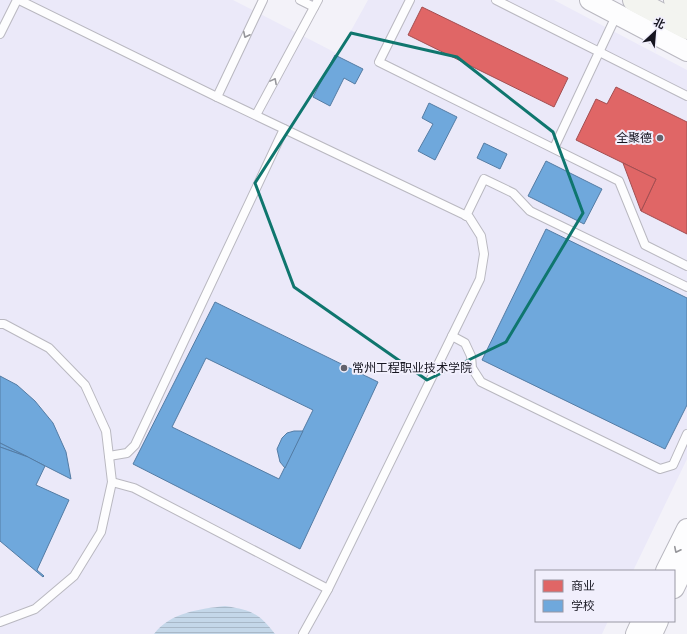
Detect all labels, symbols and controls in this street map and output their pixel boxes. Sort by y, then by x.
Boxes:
north arrow [635,12,675,52]
text: 北 [651,15,667,32]
one-way arrow [243,31,251,38]
one-way arrow [269,77,277,85]
place label: 全聚德 [616,131,652,146]
marker: 全聚德 [655,133,665,143]
place label: 常州工程职业技术学院 [352,361,472,376]
marker: 常州工程职业技术学院 [339,363,349,373]
one-way arrow [674,546,682,553]
legend [535,570,675,622]
text: 商业 [571,579,595,594]
text: 学校 [571,599,595,614]

